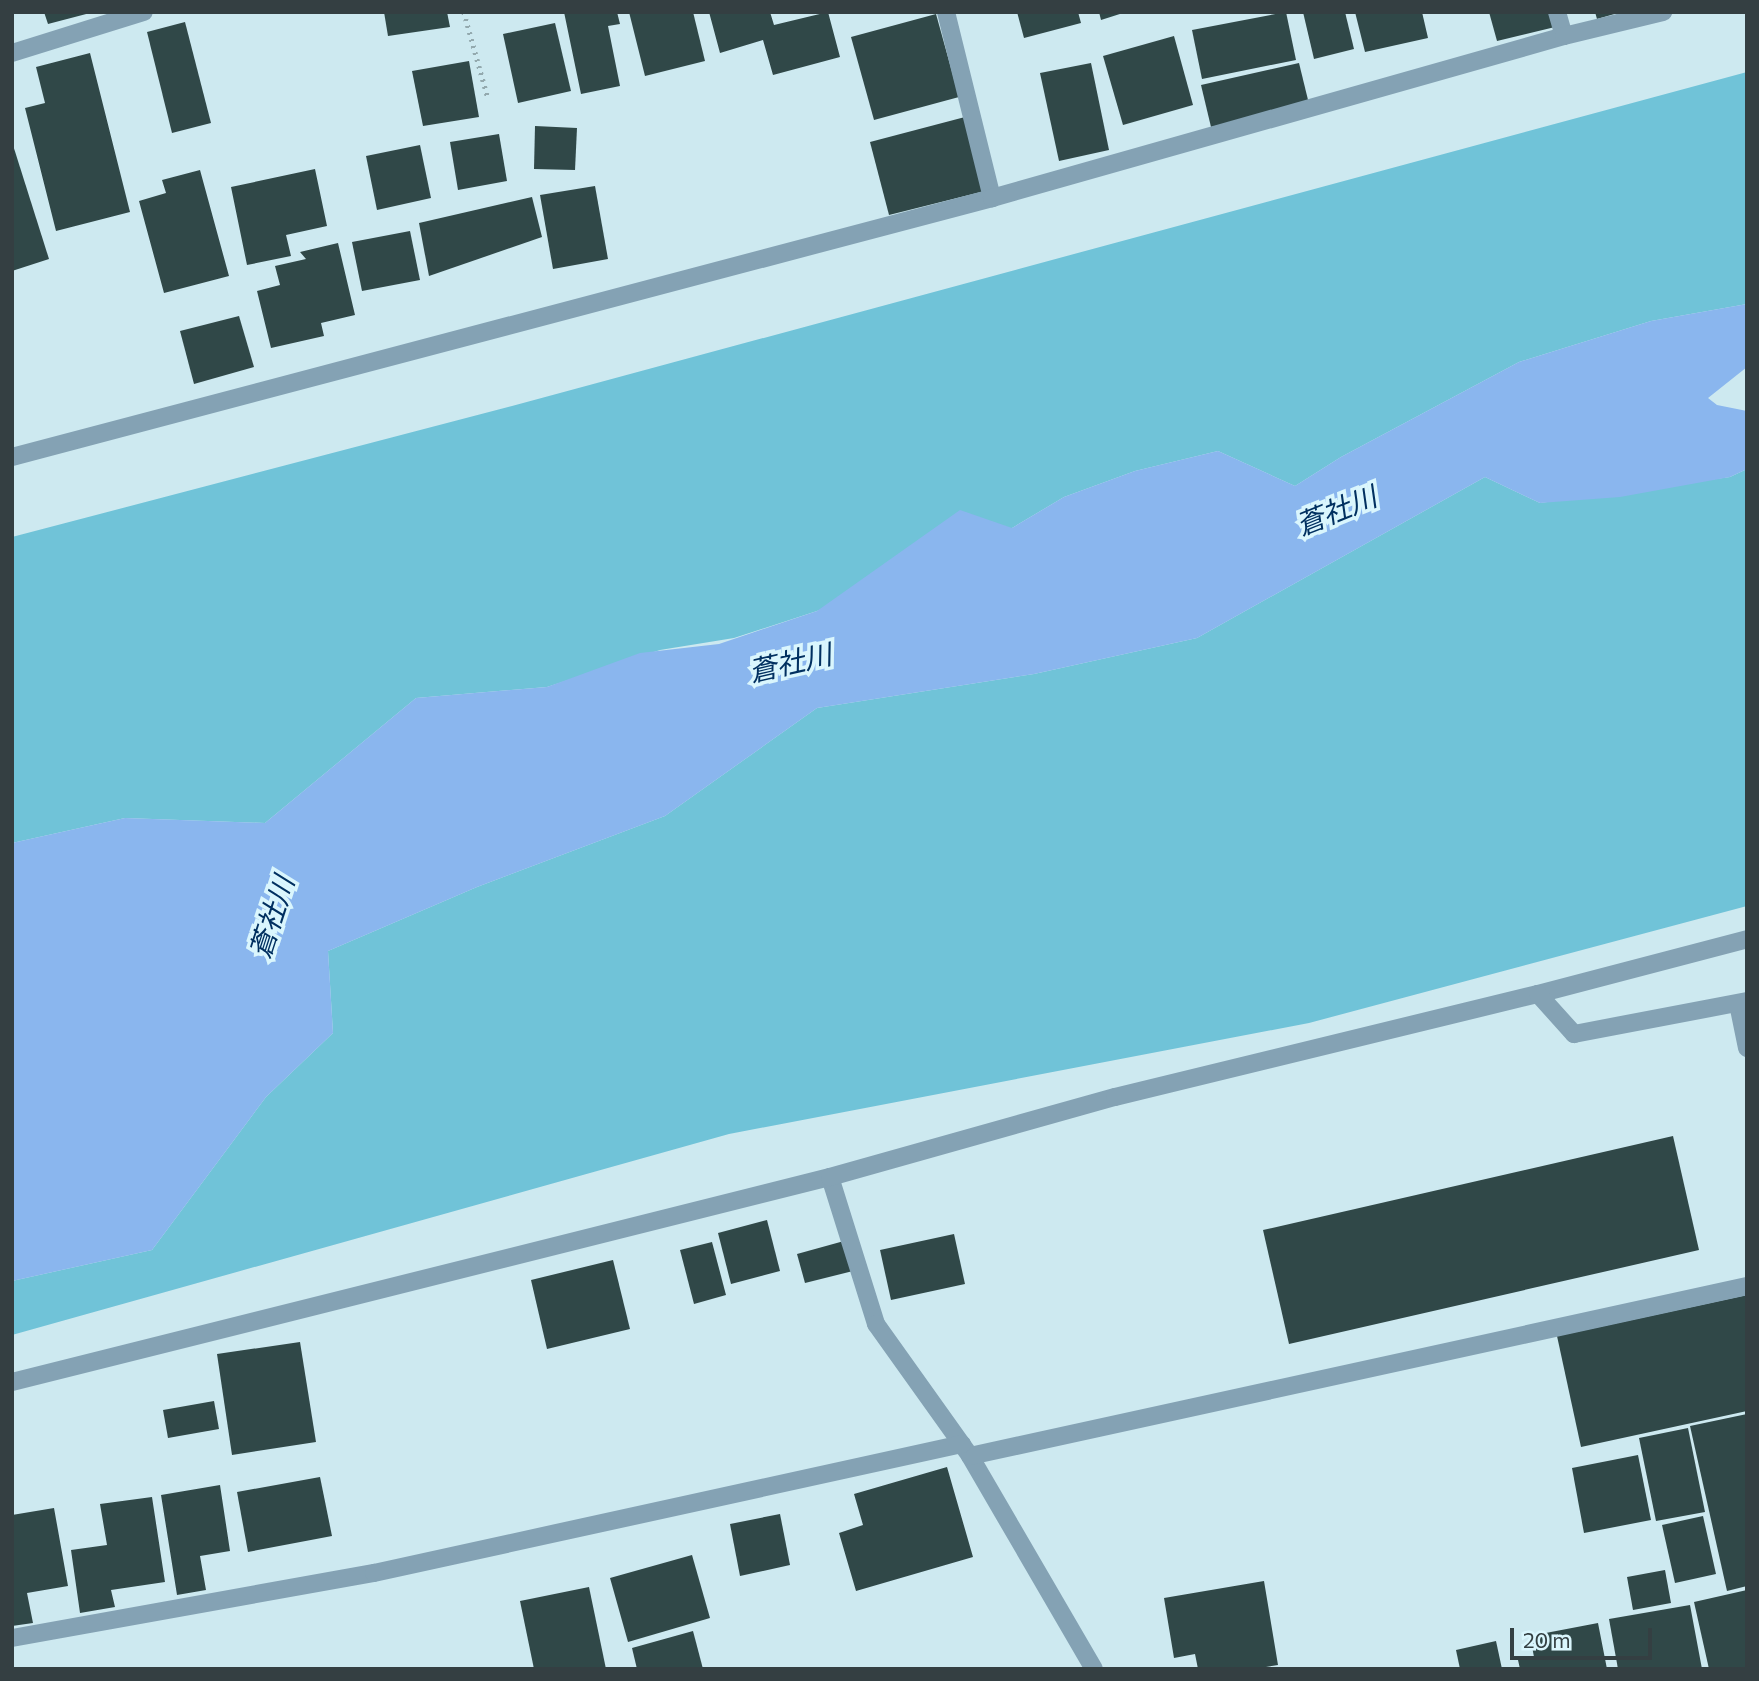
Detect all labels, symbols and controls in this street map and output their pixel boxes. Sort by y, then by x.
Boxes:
water label: 蒼社川 [1291,479,1381,541]
water label: 蒼社川 [745,636,835,688]
water label: 蒼社川 [242,872,300,962]
scale bar [1514,1614,1656,1658]
text: 20 m [1523,1627,1571,1652]

